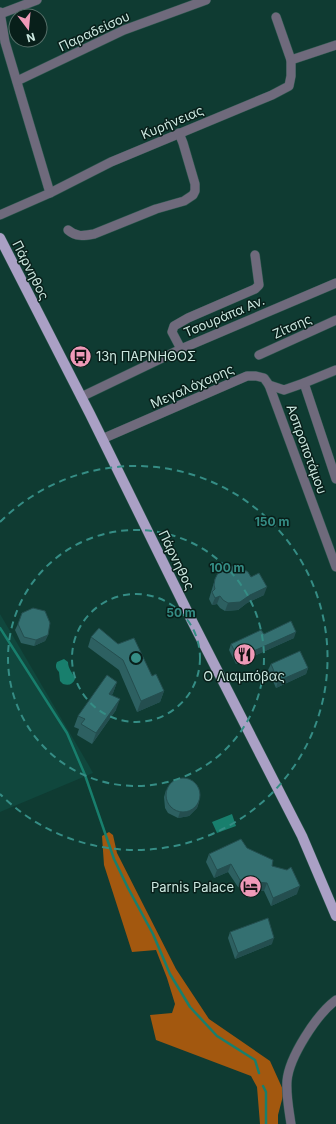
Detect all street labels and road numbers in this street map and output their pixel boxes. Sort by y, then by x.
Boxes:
street label: Παραδείσου [56,8,132,54]
street label: Κυρήνειας [138,102,206,142]
street label: Πάρνηθος [9,238,53,302]
street label: Τσουράπα Αν. [181,292,267,340]
street label: Ζίτσης [270,310,314,342]
street label: Μεγαλόχαρης [148,360,236,412]
street label: Ασπροποτάμου [283,402,331,496]
street label: Πάρνηθος [156,527,198,593]

